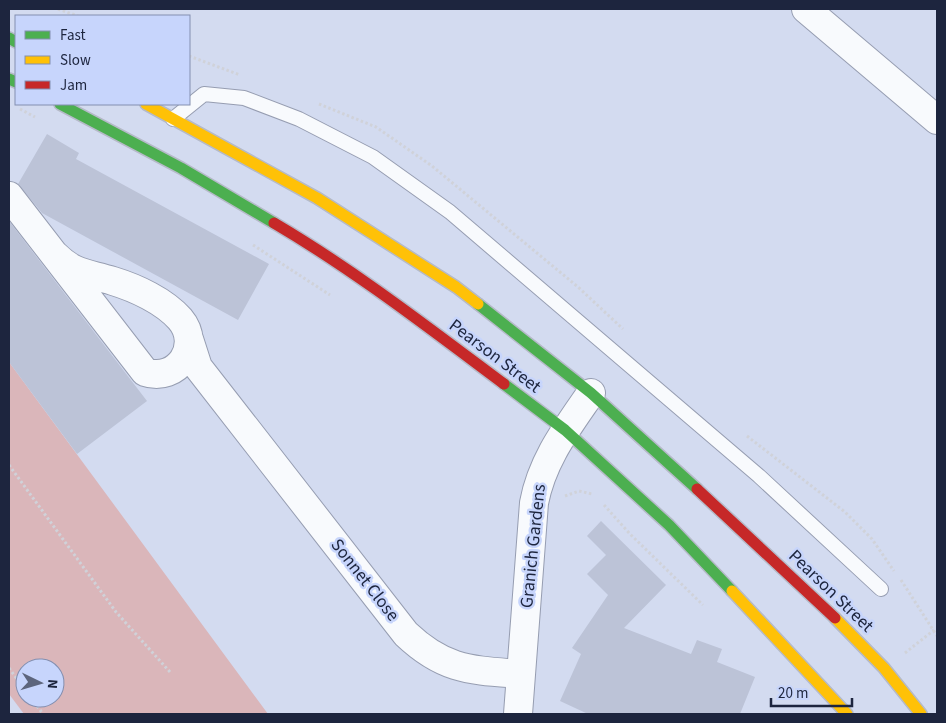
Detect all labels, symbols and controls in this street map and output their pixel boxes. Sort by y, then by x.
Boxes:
legend [15,15,190,105]
text: Fast [60,25,86,46]
text: Slow [60,50,91,71]
text: Jam [60,75,87,96]
street label: Pearson Street [444,313,546,399]
street label: Granich Gardens [514,483,552,609]
street label: Sonnet Close [325,533,405,627]
street label: Pearson Street [783,544,879,638]
north arrow [15,658,65,708]
scale bar [771,676,852,708]
text: N [42,679,62,690]
text: 20 m [778,683,808,704]

